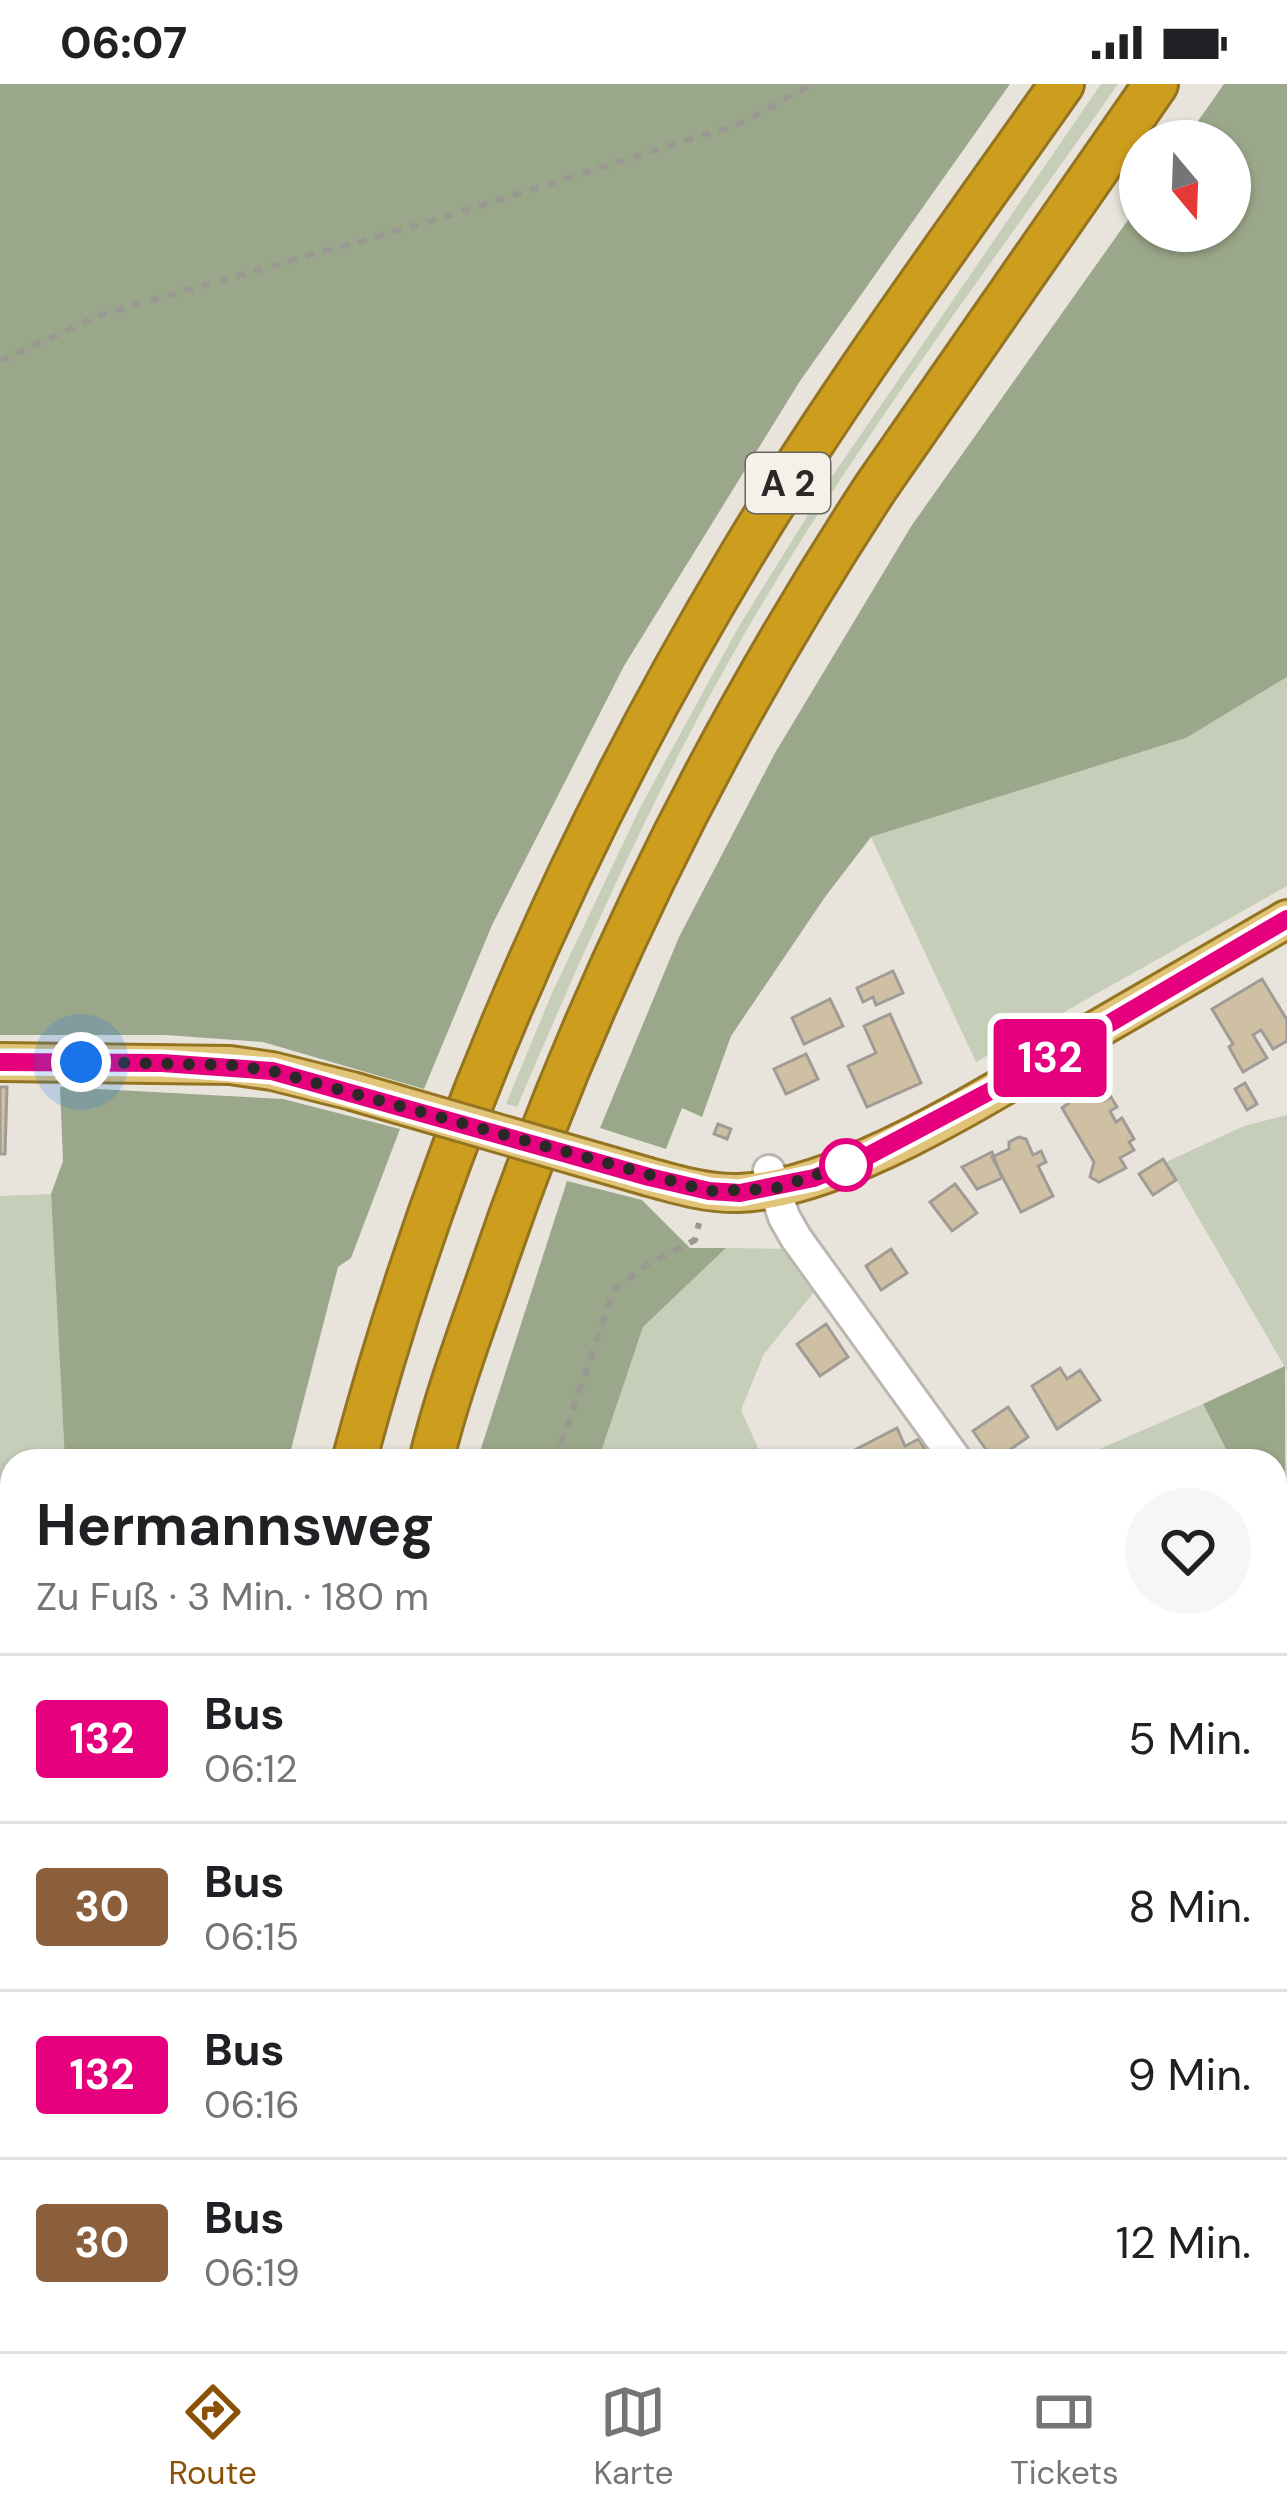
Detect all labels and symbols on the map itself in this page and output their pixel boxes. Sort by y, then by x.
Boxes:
north arrow [1119,120,1251,252]
road number: A 2 [746,453,830,513]
line badge: 132 [981,1019,1119,1097]
your location [51,1032,111,1092]
unlabelled marker [821,1140,871,1190]

